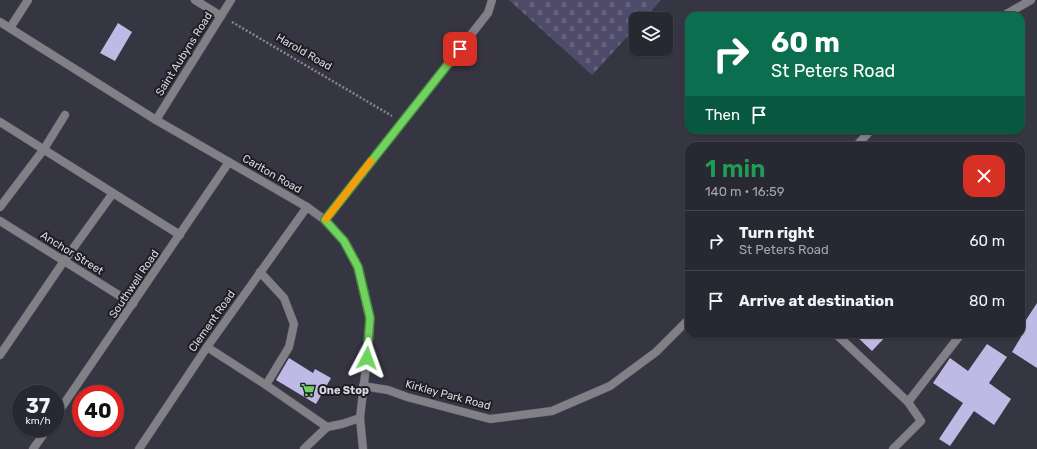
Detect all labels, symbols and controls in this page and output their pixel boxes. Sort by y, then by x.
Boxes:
street label: Saint Aubyns Road [153,10,215,98]
map controls [629,12,673,56]
button: layers [629,12,673,56]
text: 60 m [771,26,840,59]
icon: right [705,28,757,80]
street label: Harold Road [274,31,334,73]
pin [443,32,477,66]
icon: arrive [449,38,471,60]
text: St Peters Road [771,60,895,82]
icon: arrive [748,104,770,126]
text: Then [705,106,740,124]
street label: Carlton Road [240,152,304,196]
text: 1 min [705,155,765,183]
button: close [963,155,1005,197]
text: 140 m · 16:59 [705,184,784,199]
text: Turn right [739,224,814,242]
street label: Anchor Street [38,229,106,278]
icon: right [705,230,727,252]
text: 60 m [969,232,1005,250]
text: St Peters Road [739,242,829,257]
street label: Southwell Road [106,247,162,321]
street label: Clement Road [186,288,238,354]
icon: arrive [705,290,727,312]
text: Arrive at destination [739,292,894,310]
text: 80 m [969,292,1005,310]
position arrow [346,337,388,379]
street label: Kirkley Park Road [404,377,492,413]
supermarket icon: One Stop [300,382,316,398]
place label: One Stop [319,384,369,397]
speed limit sign: 40 [72,385,124,437]
text: 37 [26,394,50,418]
text: km/h [26,415,50,427]

